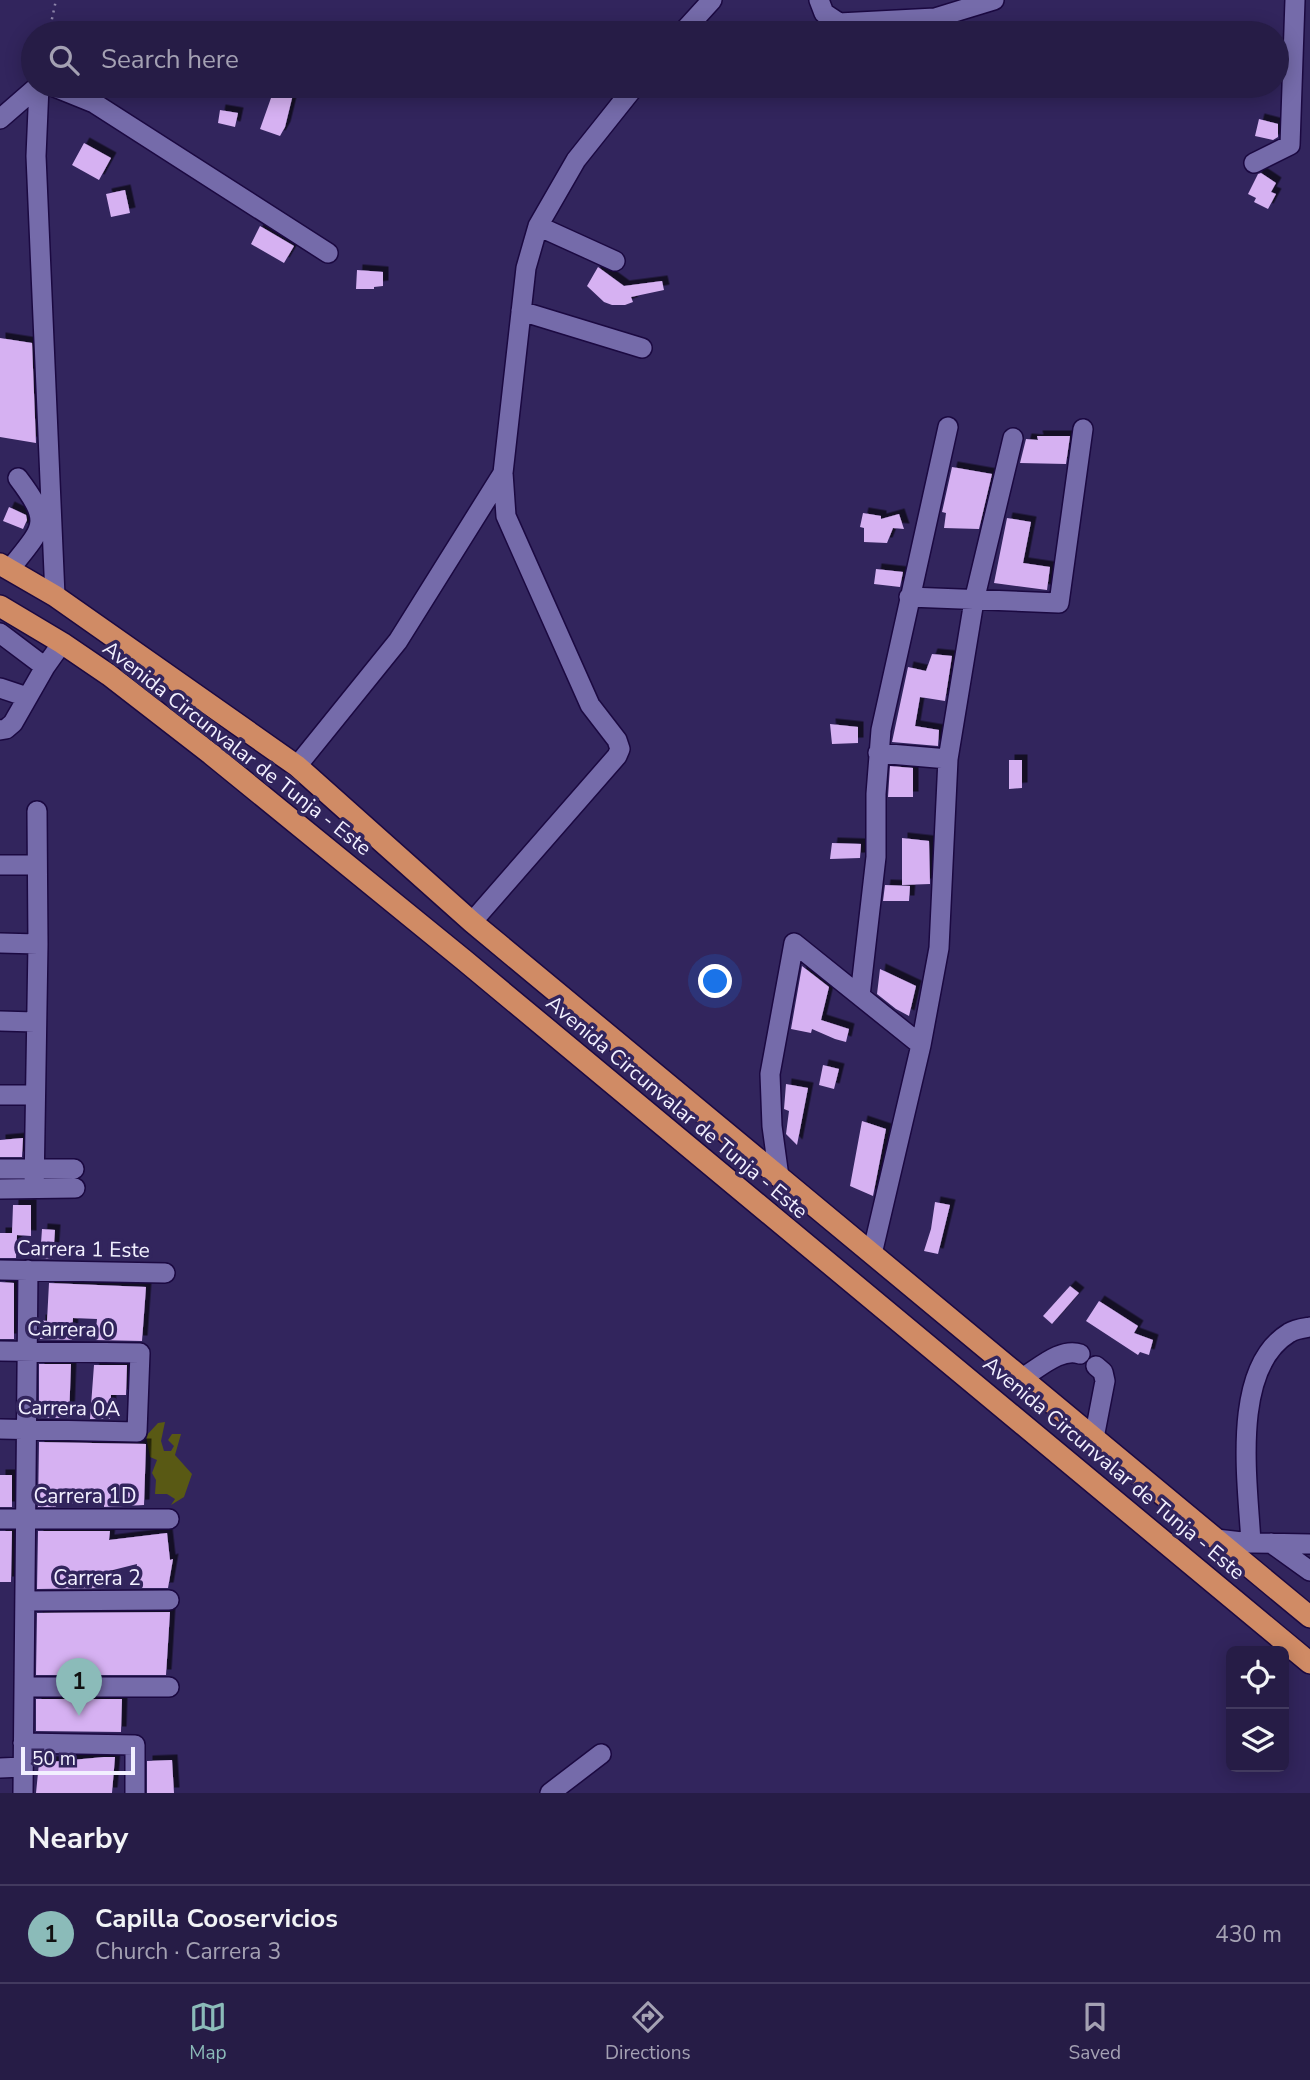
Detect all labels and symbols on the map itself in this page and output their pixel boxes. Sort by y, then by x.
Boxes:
street label: Avenida Circunvalar de Tunja - Este [97,634,377,862]
your location [698,964,732,998]
street label: Avenida Circunvalar de Tunja - Este [540,989,814,1225]
street label: Carrera 1 Este [16,1234,150,1264]
street label: Carrera 0 [27,1314,115,1344]
street label: Avenida Circunvalar de Tunja - Este [977,1350,1251,1586]
street label: Carrera 0A [17,1393,121,1423]
street label: Carrera 1D [33,1482,137,1510]
street label: Carrera 2 [53,1564,141,1592]
pin: 1 [56,1658,102,1716]
scale bar [21,1744,135,1776]

